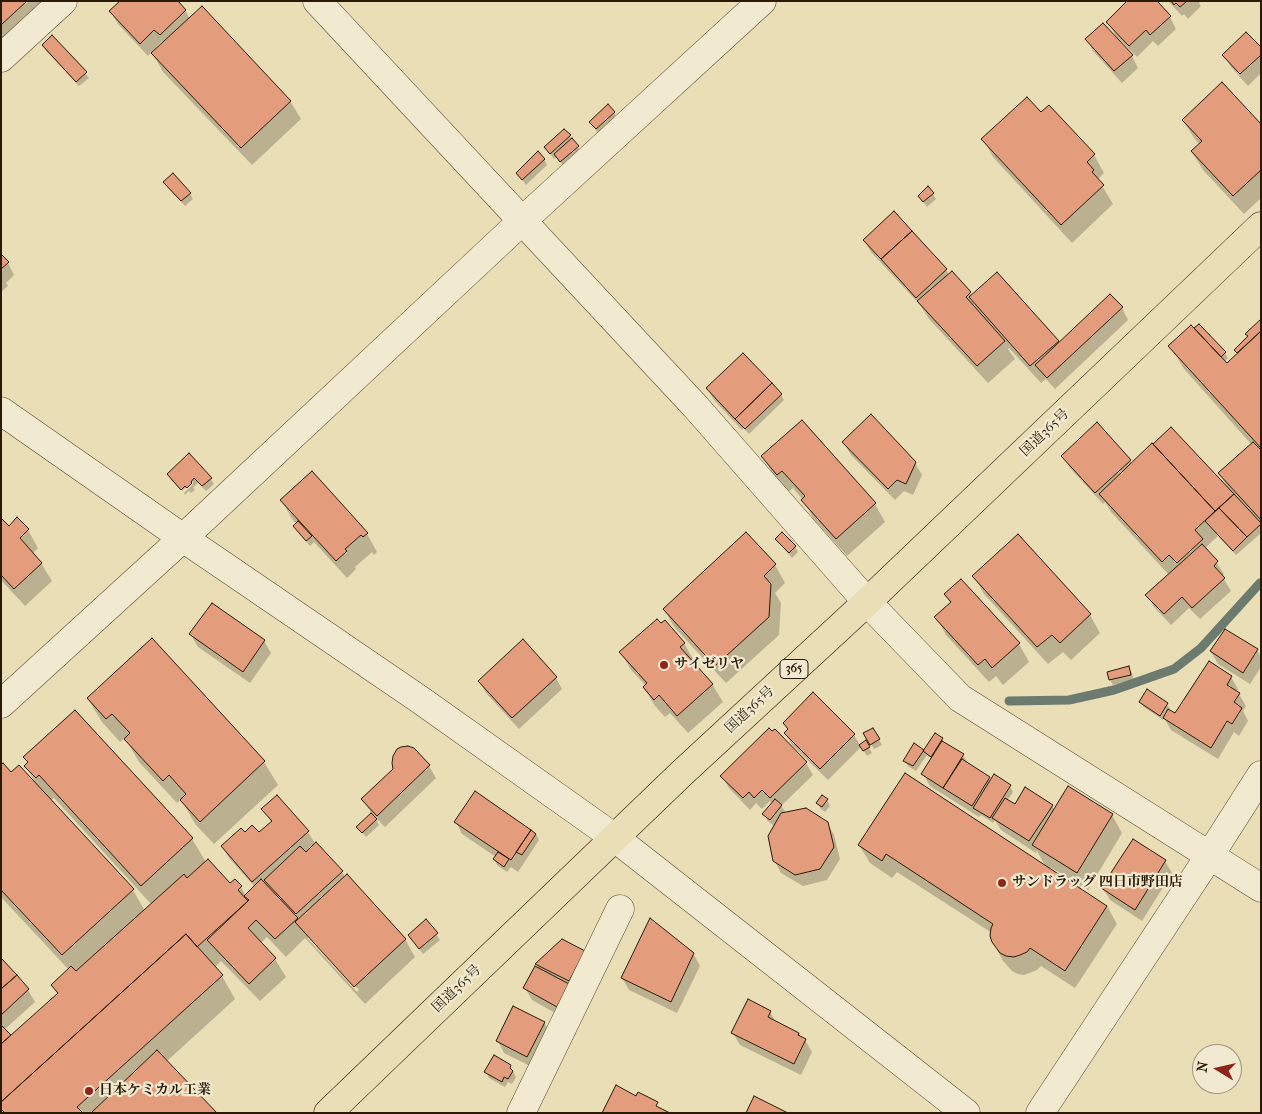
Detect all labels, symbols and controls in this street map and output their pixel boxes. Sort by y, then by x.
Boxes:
street label: 国道365号 [1017,406,1073,460]
place label: サイゼリヤ [674,657,744,673]
marker: サイゼリヤ [658,659,670,671]
road number: 365 [780,660,808,679]
street label: 国道365号 [722,683,778,737]
place label: サンドラッグ 四日市野田店 [1012,875,1183,891]
marker: サンドラッグ 四日市野田店 [996,877,1008,889]
street label: 国道365号 [429,962,485,1016]
north arrow [1192,1044,1242,1094]
text: N [1193,1060,1212,1073]
place label: 日本ケミカル工業 [99,1083,211,1099]
marker: 日本ケミカル工業 [83,1085,95,1097]

